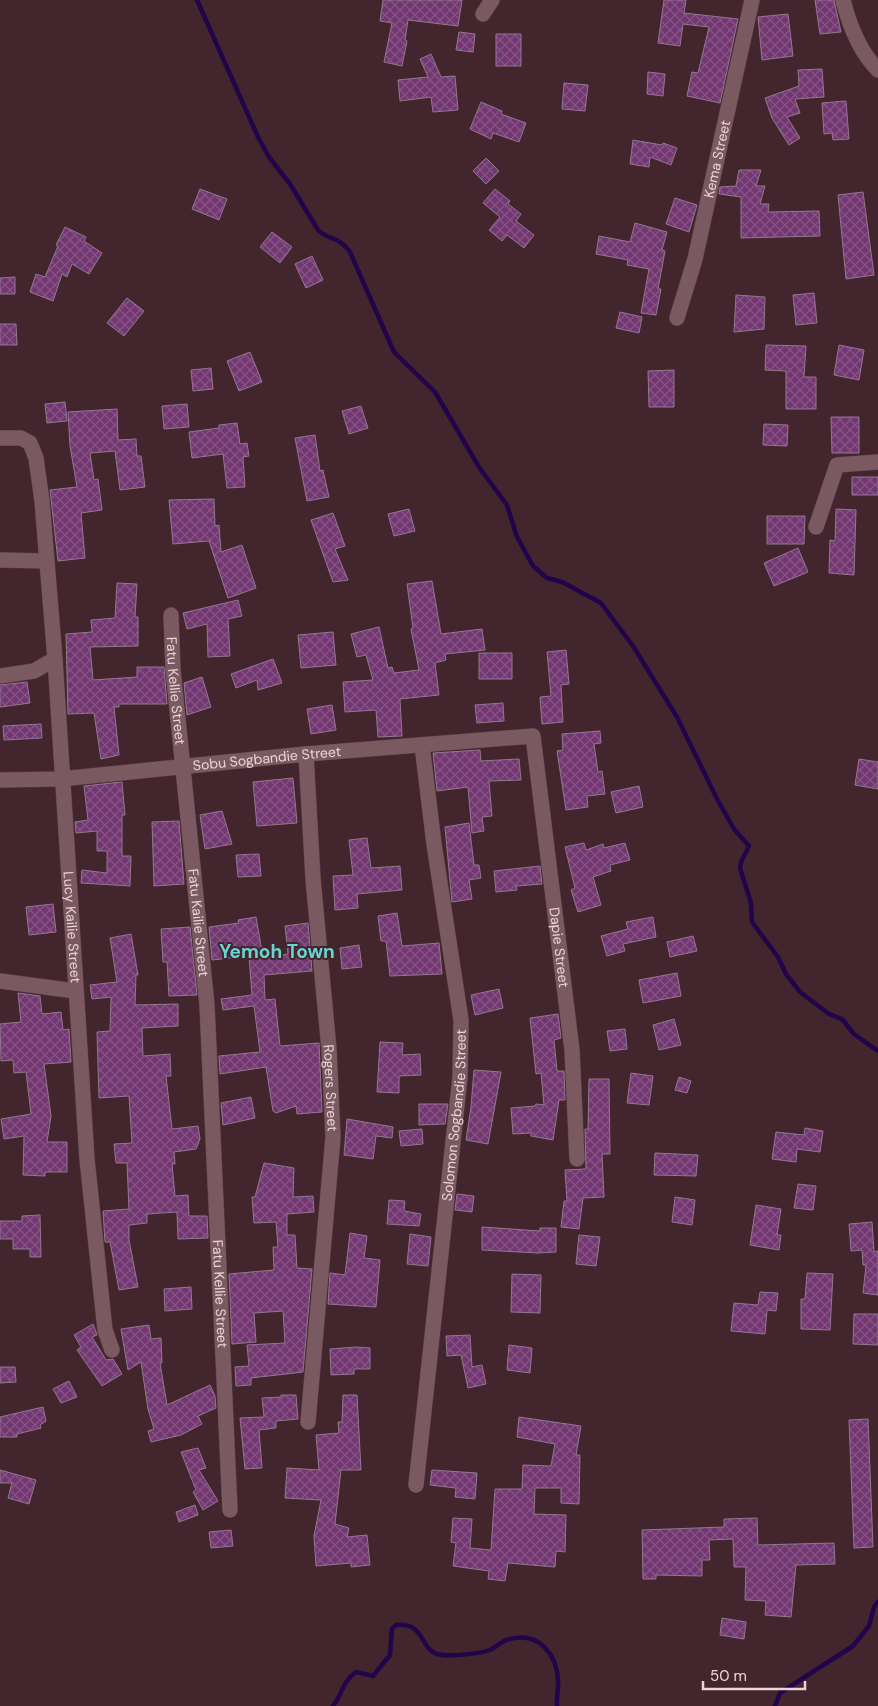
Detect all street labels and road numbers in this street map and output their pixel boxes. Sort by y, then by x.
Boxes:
street label: Kema Street [700,118,734,200]
street label: Fatu Kellie Street [163,636,190,746]
street label: Sobu Sogbandie Street [192,742,342,774]
street label: Fatu Kailie Street [184,868,213,978]
street label: Lucy Kailie Street [60,871,85,983]
street label: Dapie Street [545,906,573,989]
street label: Solomon Sogbandie Street [438,1029,470,1202]
street label: Rogers Street [320,1044,342,1132]
street label: Fatu Kellie Street [209,1239,232,1348]

